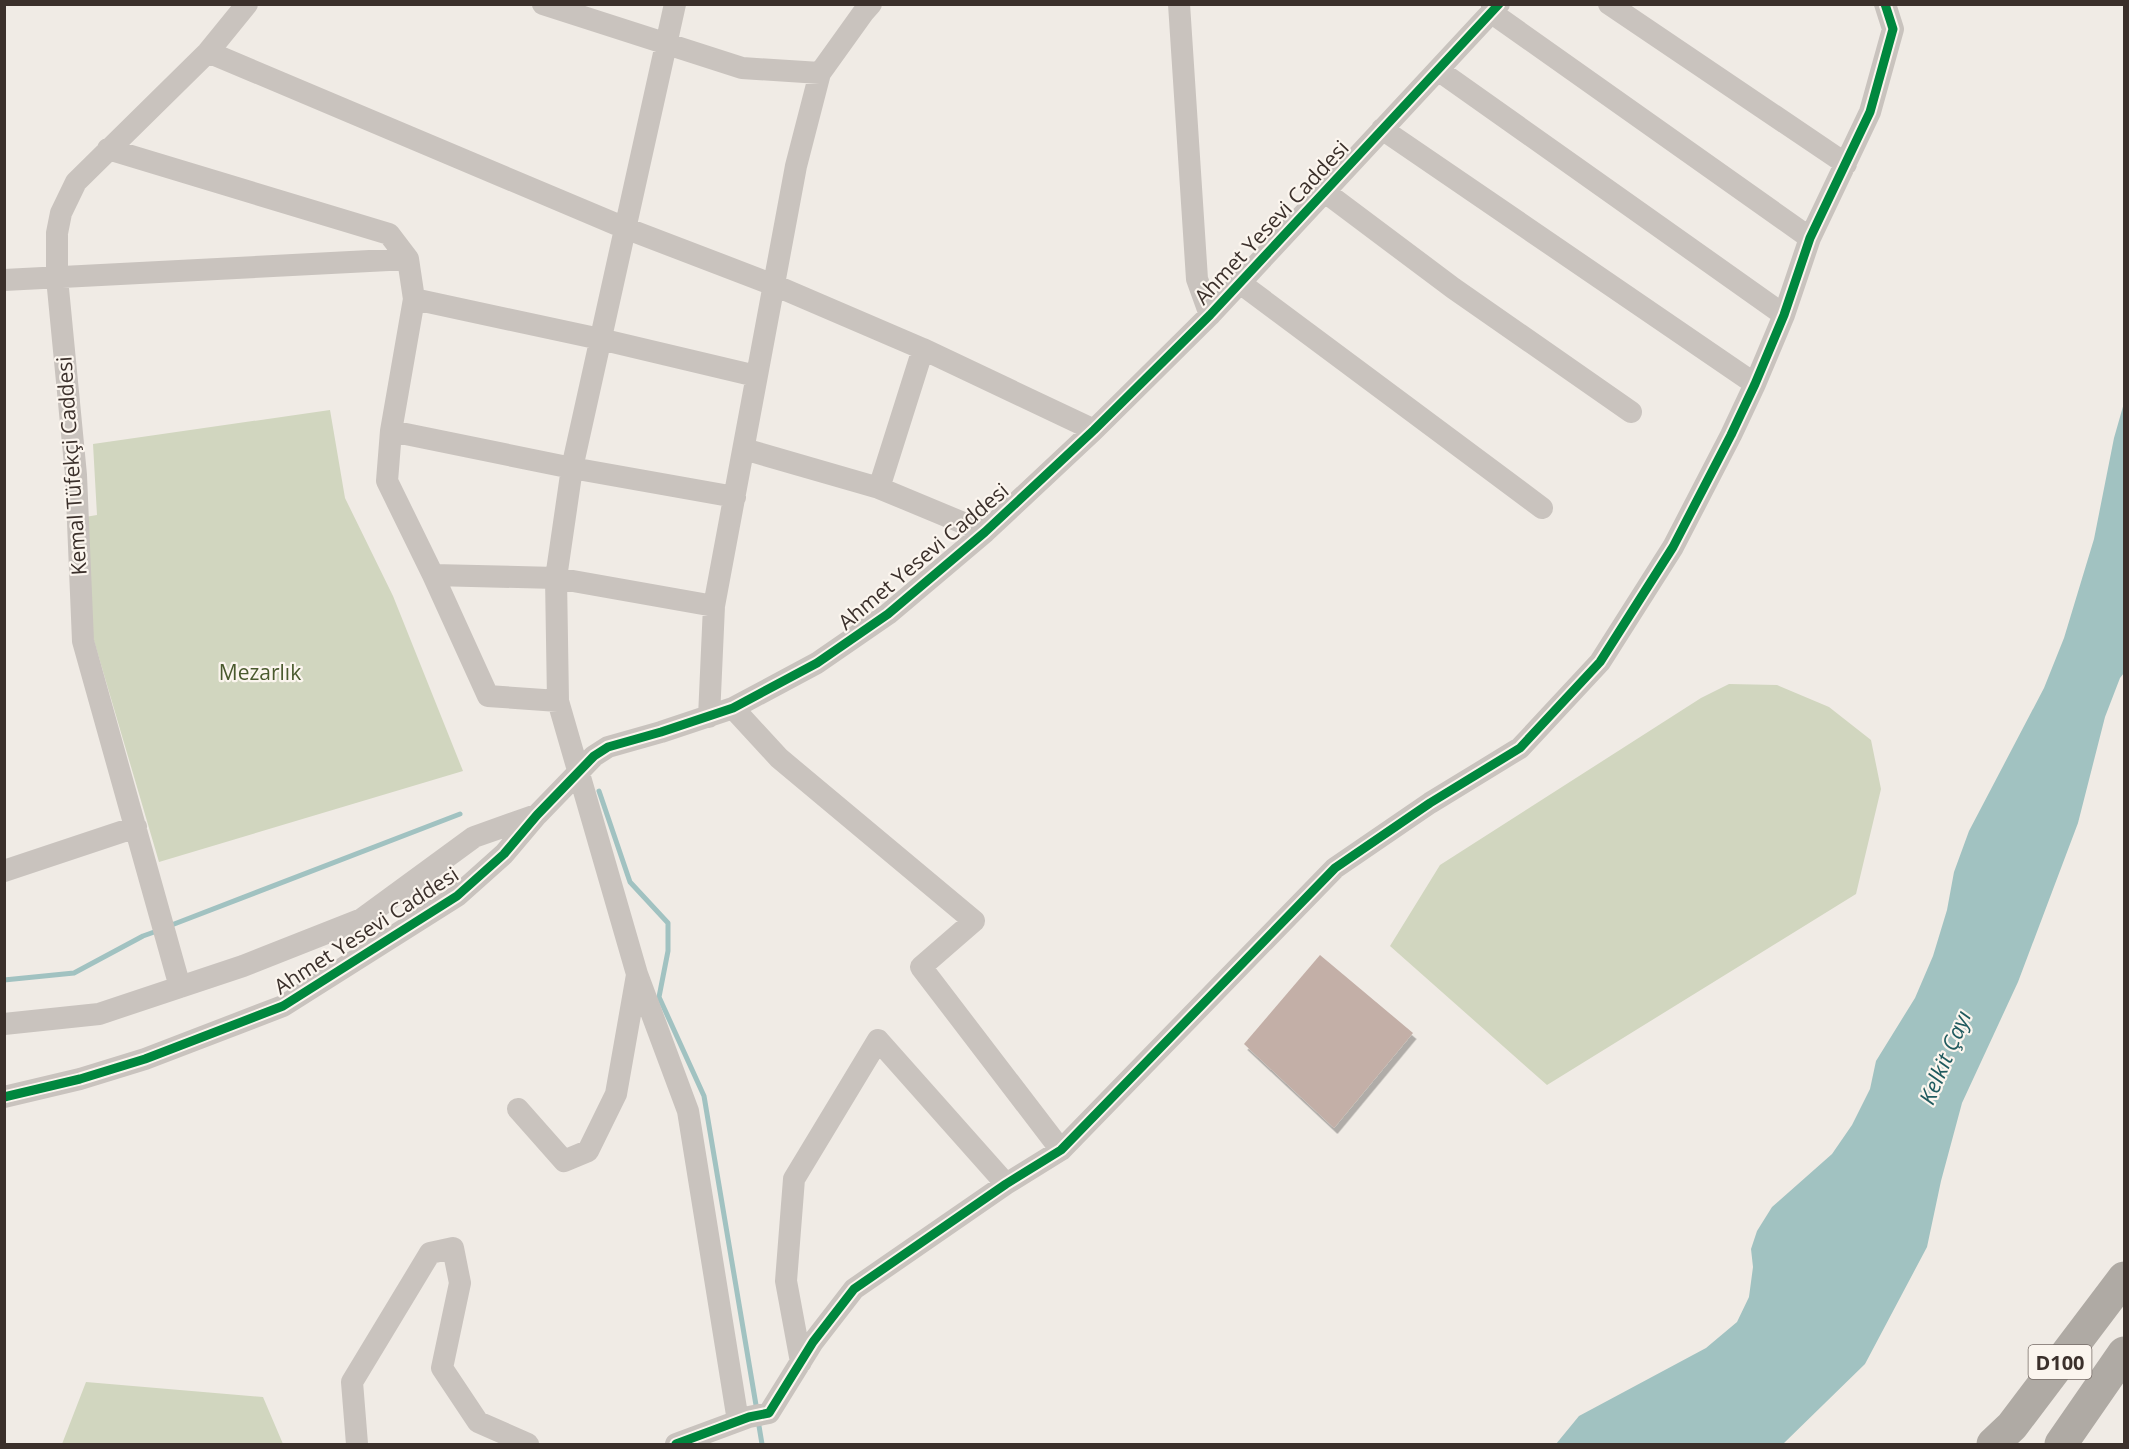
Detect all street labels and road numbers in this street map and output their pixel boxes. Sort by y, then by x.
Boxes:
street label: Ahmet Yesevi Caddesi [1188,134,1354,310]
street label: Kemal Tüfekçi Caddesi [49,356,93,576]
street label: Ahmet Yesevi Caddesi [832,476,1014,636]
street label: Ahmet Yesevi Caddesi [268,860,464,1000]
road number: D100 [2028,1345,2092,1379]

